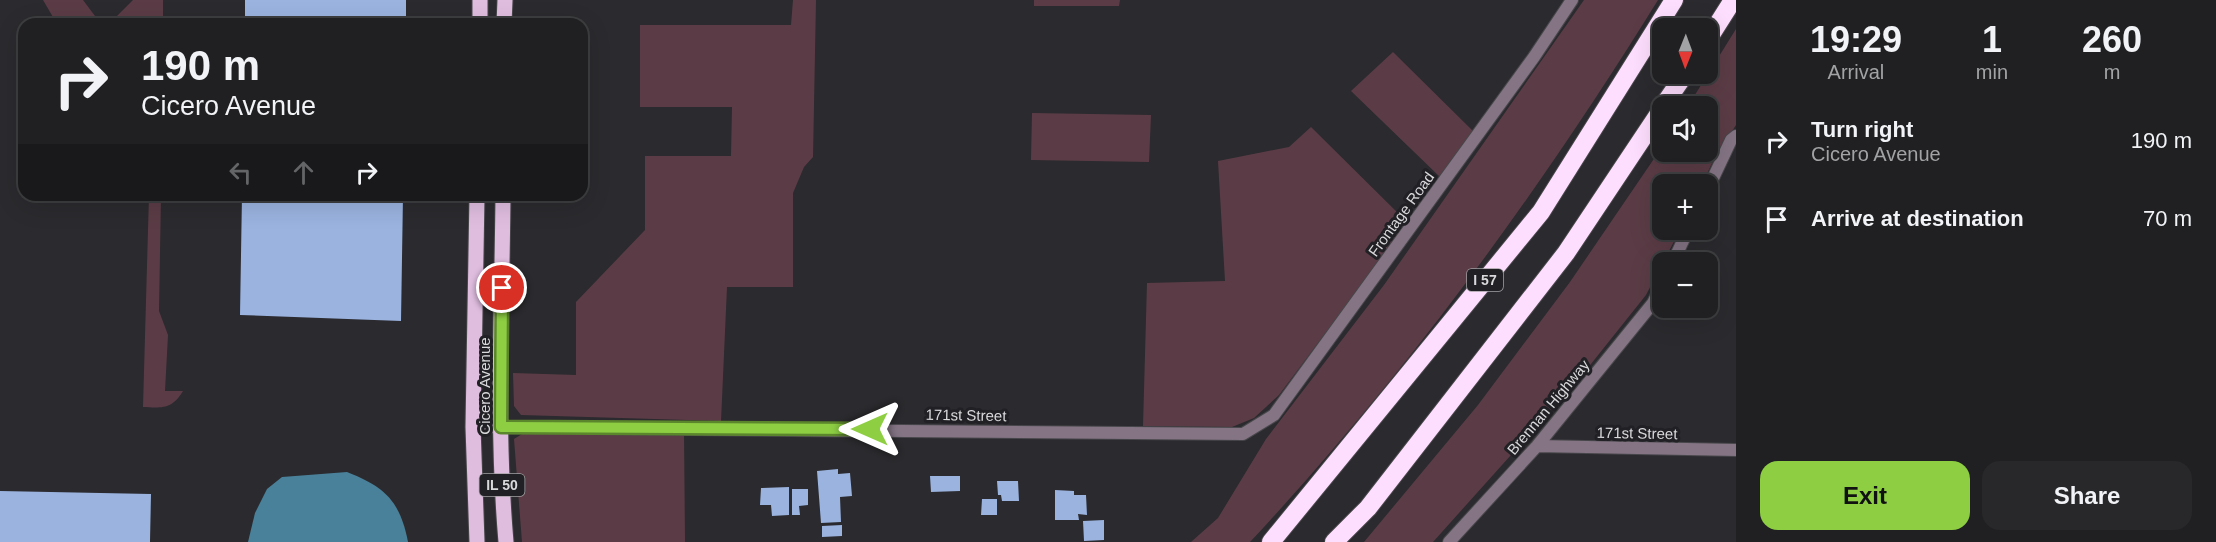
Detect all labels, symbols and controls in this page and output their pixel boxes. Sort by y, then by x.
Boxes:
north arrow [1652,18,1718,84]
map controls [1652,18,1718,318]
text: 19:29 [1810,19,1902,60]
text: 1 [1982,19,2002,60]
text: 260 [2082,19,2142,60]
icon: right [42,42,120,120]
text: 190 m [141,42,260,89]
text: Arrival [1828,61,1884,83]
text: min [1976,61,2008,83]
text: m [2104,61,2120,83]
text: Cicero Avenue [141,91,316,121]
button: sound [1652,96,1718,162]
text: Turn right [1811,117,1913,142]
icon: right [1760,125,1793,158]
text: 190 m [2131,128,2192,153]
text: Cicero Avenue [1811,143,1941,165]
icon: left [224,156,257,189]
icon: ahead [287,156,320,189]
icon: right [350,156,383,189]
street label: Frontage Road [1365,169,1437,259]
button: + [1652,174,1718,240]
icon: arrive [1760,203,1793,236]
text: Arrive at destination [1811,206,2024,231]
text: 70 m [2143,206,2192,231]
button: − [1652,252,1718,318]
pin [476,262,527,313]
road number: I 57 [1467,269,1503,291]
icon: arrive [485,271,518,304]
street label: Cicero Avenue [476,337,493,435]
street label: Brennan Highway [1503,356,1593,458]
position arrow [838,397,902,461]
street label: 171st Street [925,406,1007,424]
street label: 171st Street [1596,424,1678,442]
button: Exit [1760,461,1970,530]
button: Share [1982,461,2192,530]
road number: IL 50 [480,474,524,496]

